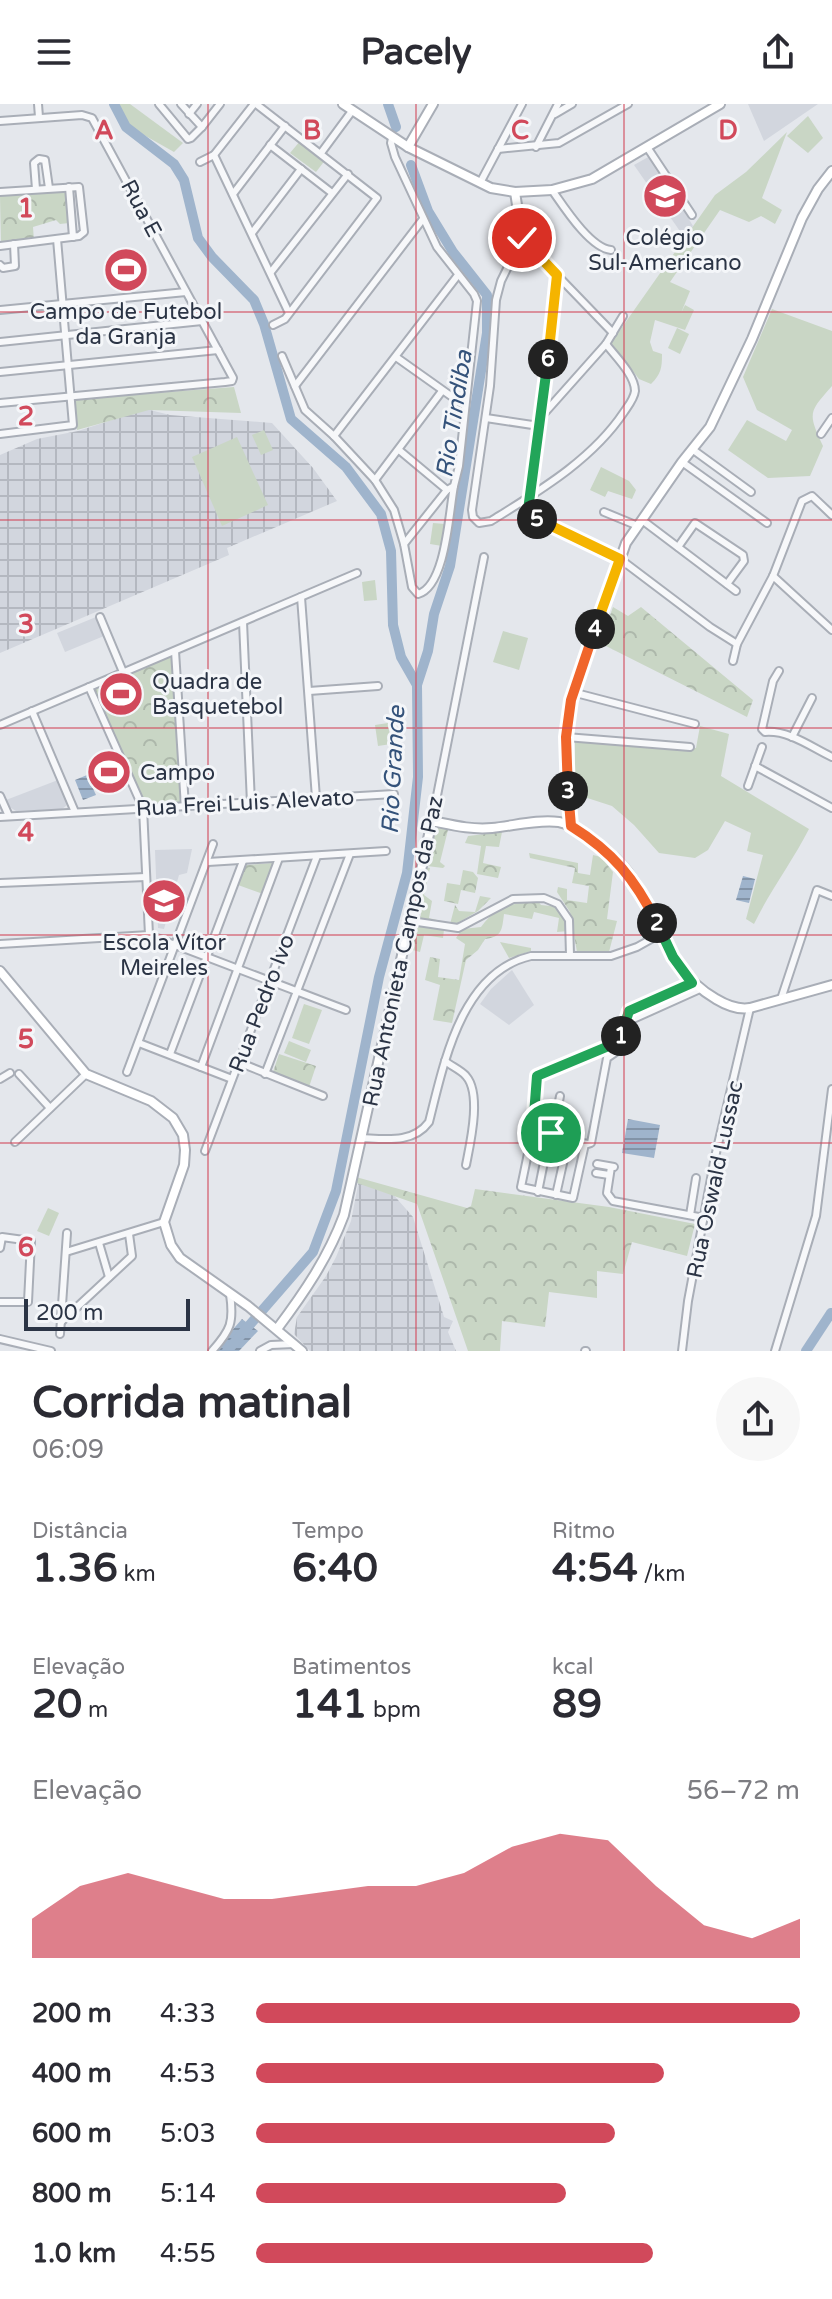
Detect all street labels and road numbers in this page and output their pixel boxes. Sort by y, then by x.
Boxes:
street label: Rua E [115,175,167,242]
street label: Rua Frei Luis Alevato [135,784,355,822]
street label: Rua Antonieta Campos da Paz [357,793,449,1109]
street label: Rua Pedro Ivo [224,930,300,1076]
street label: Rua Oswald Lussac [681,1078,749,1280]

